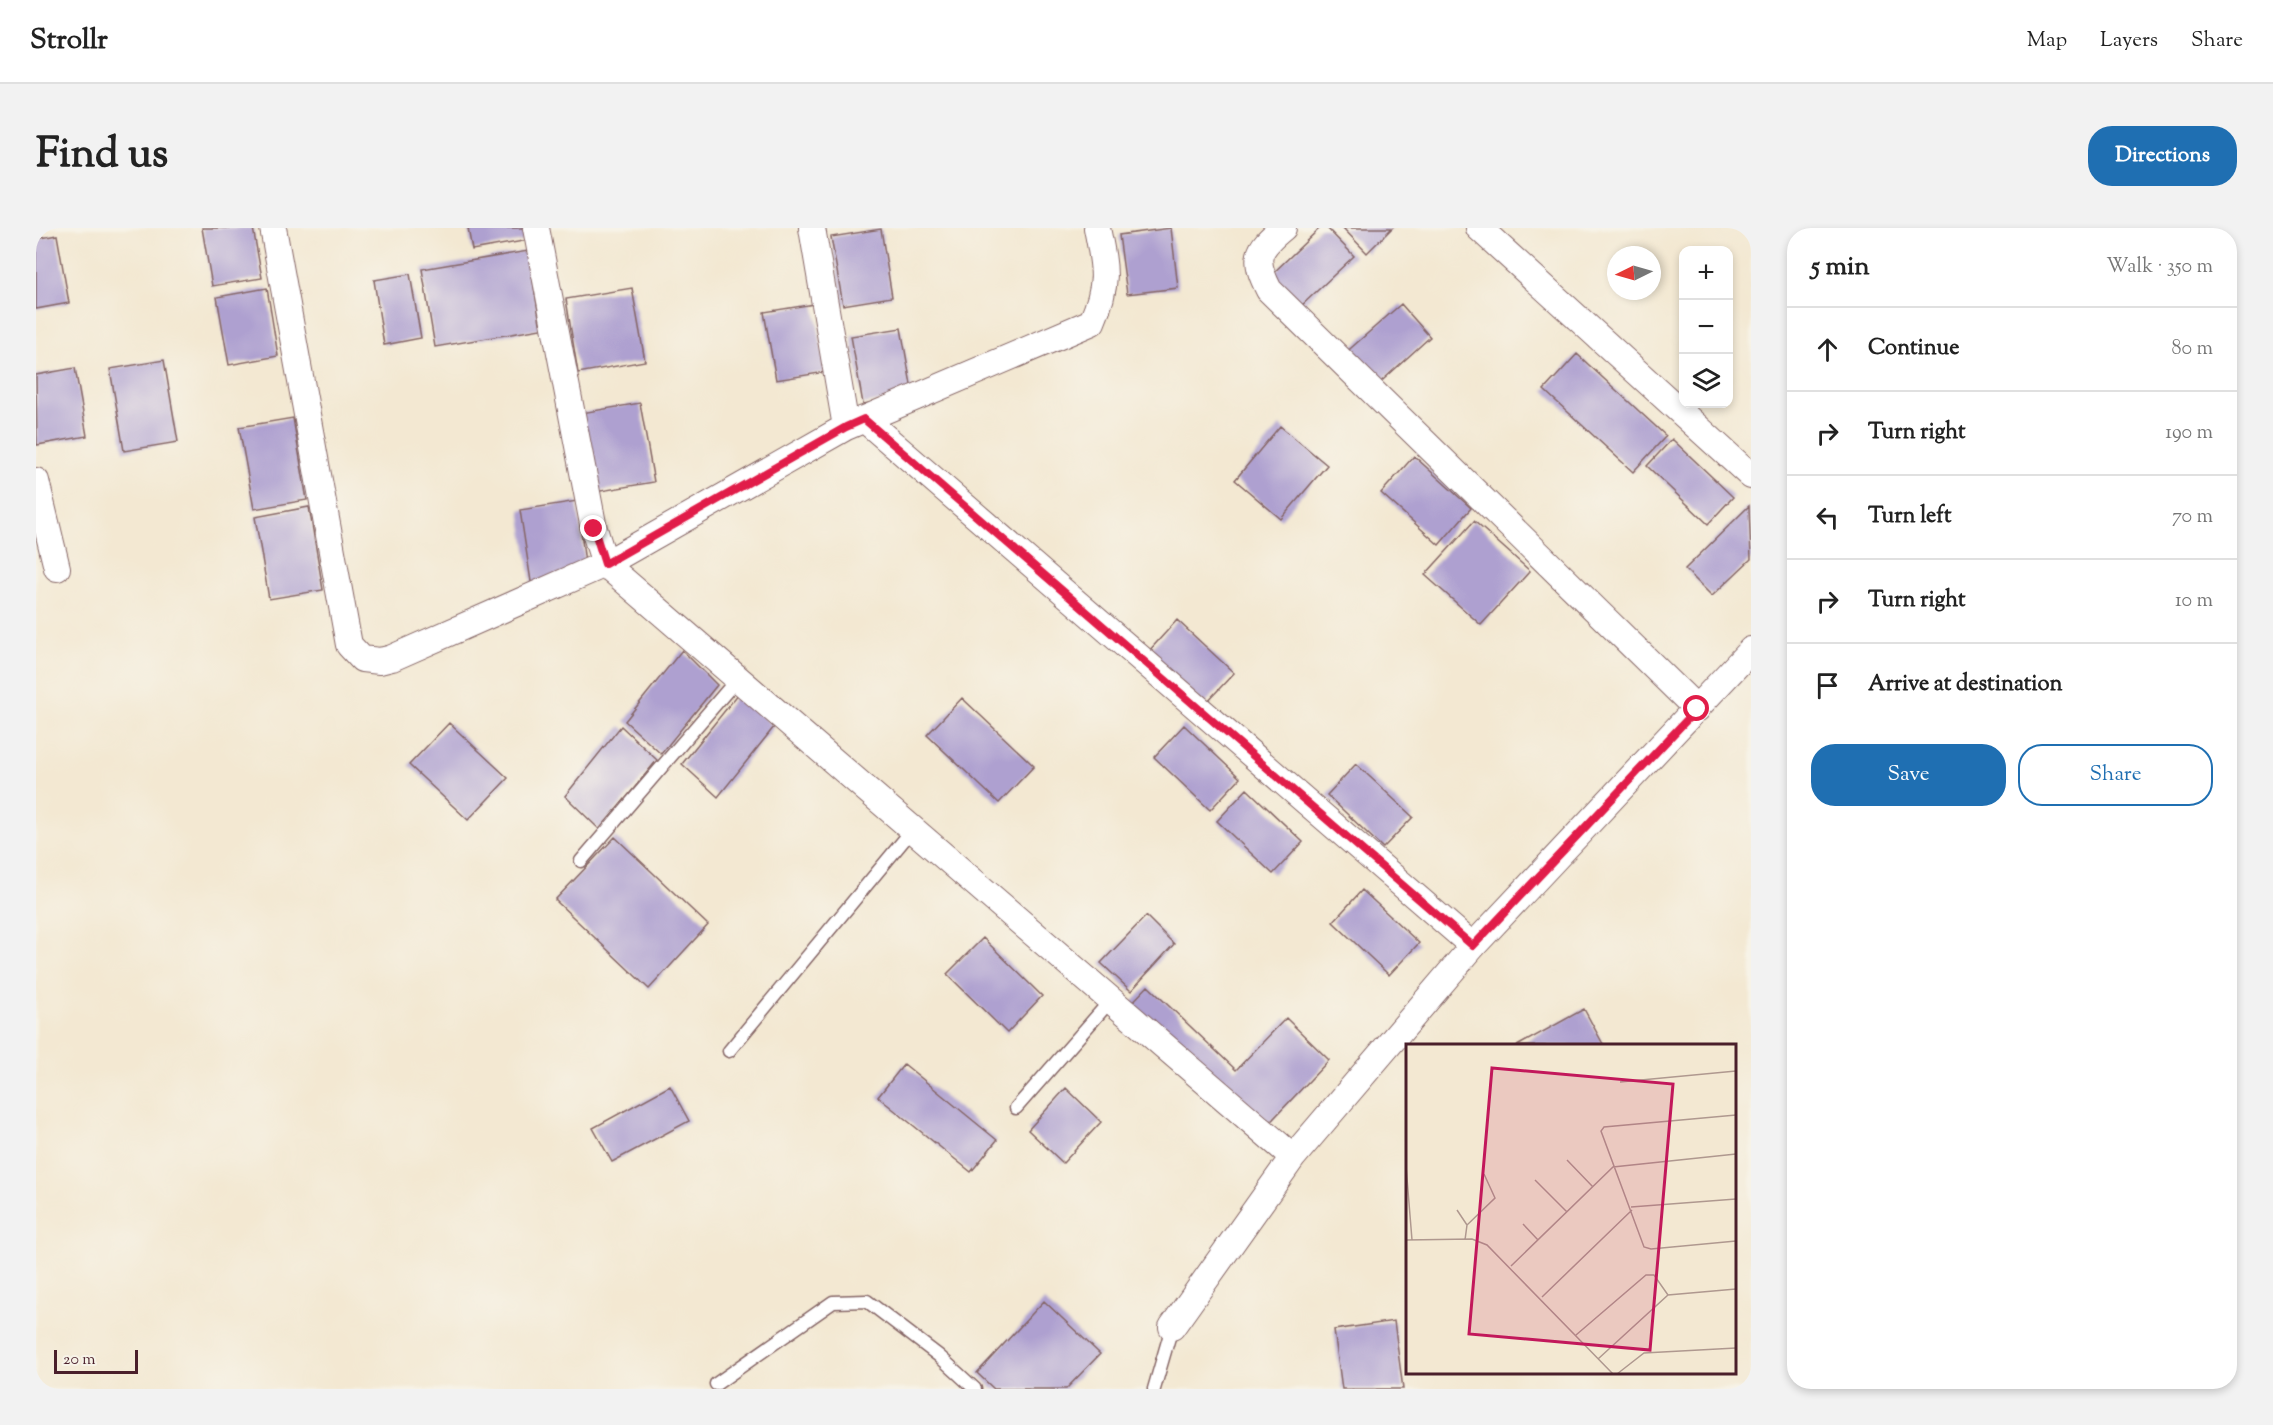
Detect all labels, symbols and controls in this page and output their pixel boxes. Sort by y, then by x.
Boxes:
text: Strollr [30,21,108,61]
text: Map [2027,26,2067,56]
text: Layers [2100,26,2158,56]
text: Share [2191,26,2243,56]
text: Find us [36,126,168,186]
button: Directions [2088,126,2237,186]
north arrow [1607,246,1661,300]
map controls [1679,246,1733,408]
button: + [1679,246,1733,300]
text: 5 min [1811,249,1870,286]
text: Walk · 350 m [2106,253,2213,282]
button: − [1679,300,1733,354]
icon: ahead [1811,333,1844,366]
text: Continue [1868,333,1959,365]
text: 80 m [2172,335,2213,364]
button: layers [1679,354,1733,408]
icon: right [1811,417,1844,450]
text: Turn right [1868,417,1965,449]
text: 190 m [2165,419,2213,448]
icon: left [1811,501,1844,534]
text: Turn left [1868,501,1951,533]
text: 70 m [2172,503,2213,532]
route end [580,515,606,541]
icon: right [1811,585,1844,618]
text: Turn right [1868,585,1965,617]
text: 10 m [2175,587,2213,616]
icon: arrive [1811,669,1844,702]
text: Arrive at destination [1868,669,2063,701]
route start [1683,695,1709,721]
button: Save [1811,744,2006,806]
button: Share [2018,744,2213,806]
inset map [1406,1044,1736,1374]
scale bar [54,1347,138,1374]
text: 20 m [63,1349,96,1372]

